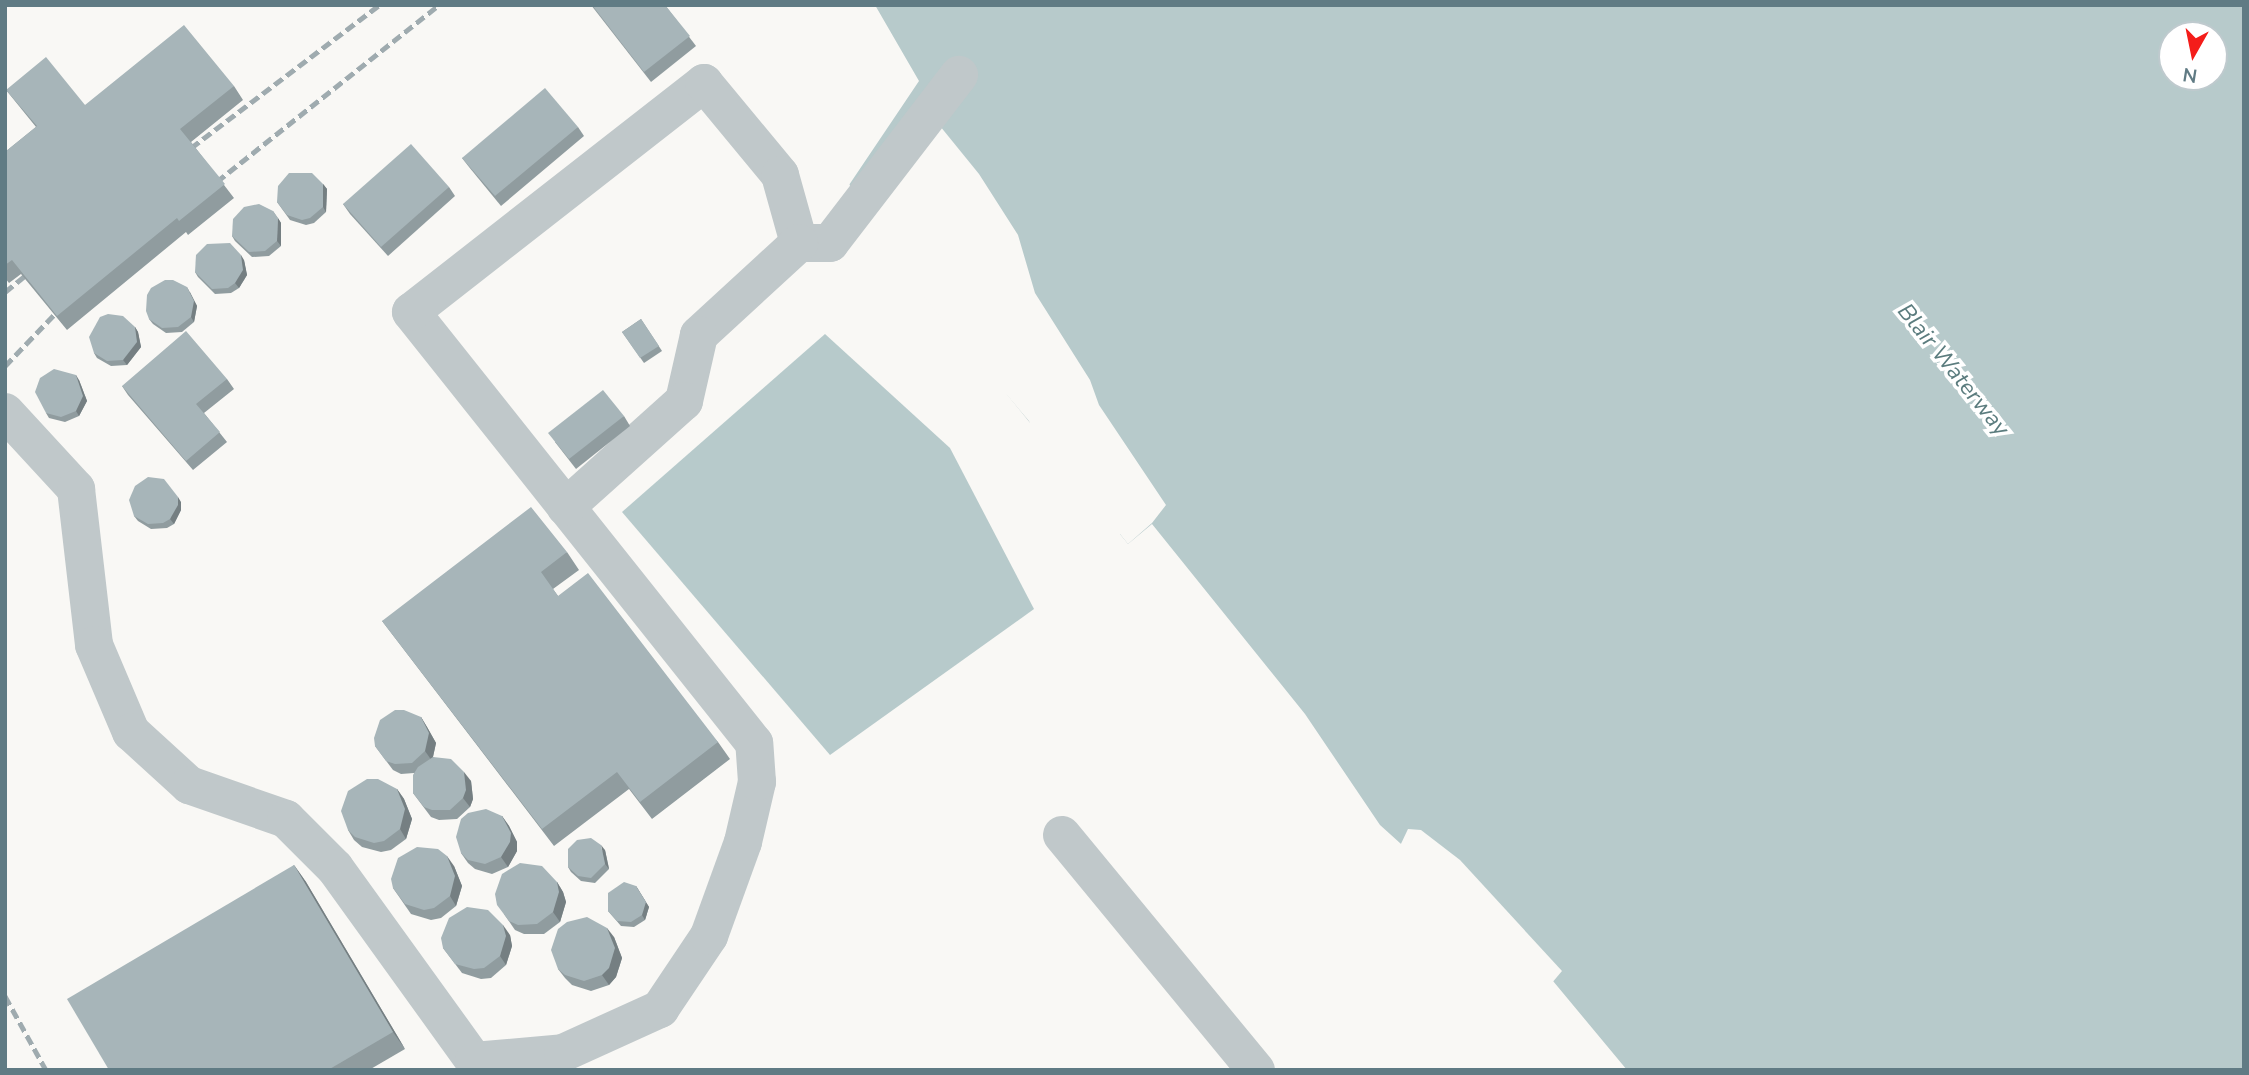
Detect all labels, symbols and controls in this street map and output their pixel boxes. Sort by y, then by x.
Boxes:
north arrow [2158,21,2228,91]
text: N [2181,61,2199,89]
water label: Blair Waterway [1891,298,2015,442]

